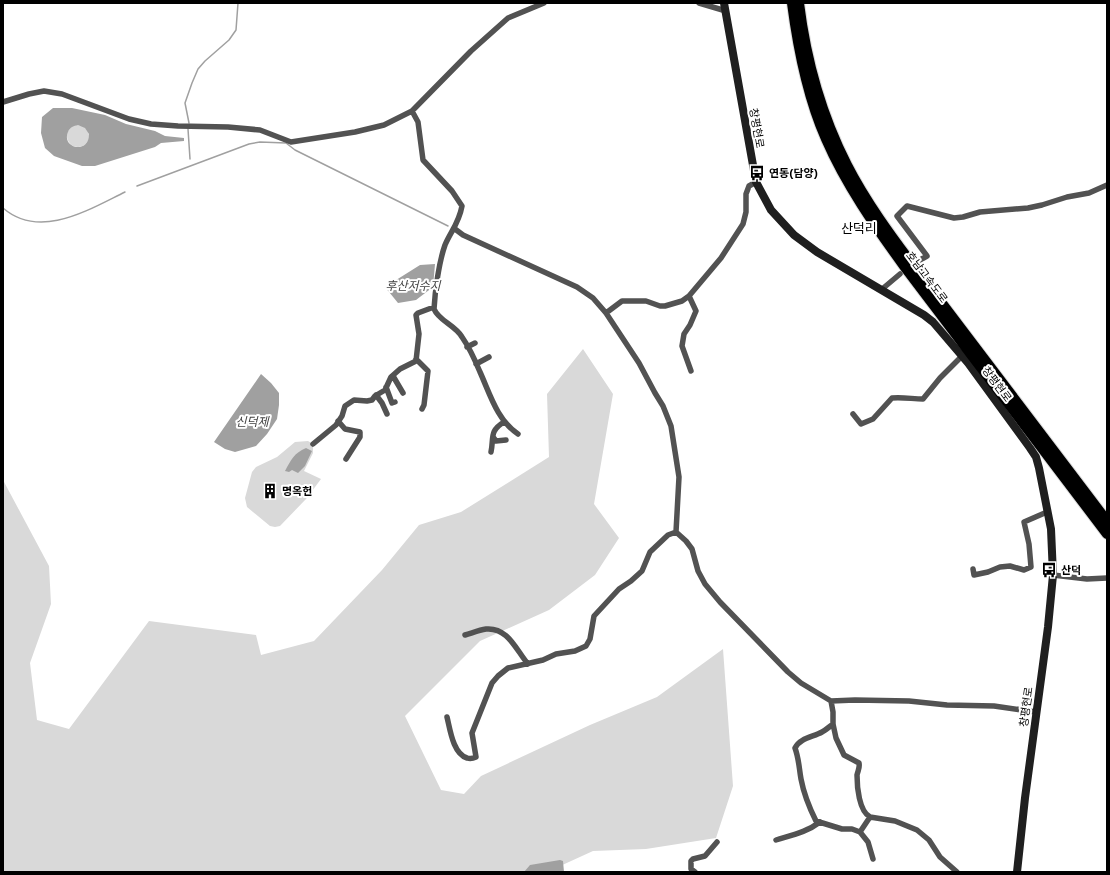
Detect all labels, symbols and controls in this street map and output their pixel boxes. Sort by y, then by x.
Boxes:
street label: 창평현로 [748,107,767,149]
bus stop icon: 연동(담양) [748,164,766,182]
place label: 연동(담양) [769,166,818,179]
district label: 산덕리 [841,220,877,236]
street label: 호남고속도로 [904,249,951,305]
water label: 후산저수지 [385,278,442,293]
street label: 창평현로 [980,364,1015,404]
water label: 신덕제 [235,414,271,429]
building icon: 명옥헌 [261,482,279,500]
place label: 명옥헌 [282,484,312,497]
bus stop icon: 산덕 [1040,561,1058,579]
place label: 산덕 [1061,563,1081,576]
street label: 창평현로 [1016,686,1035,728]

